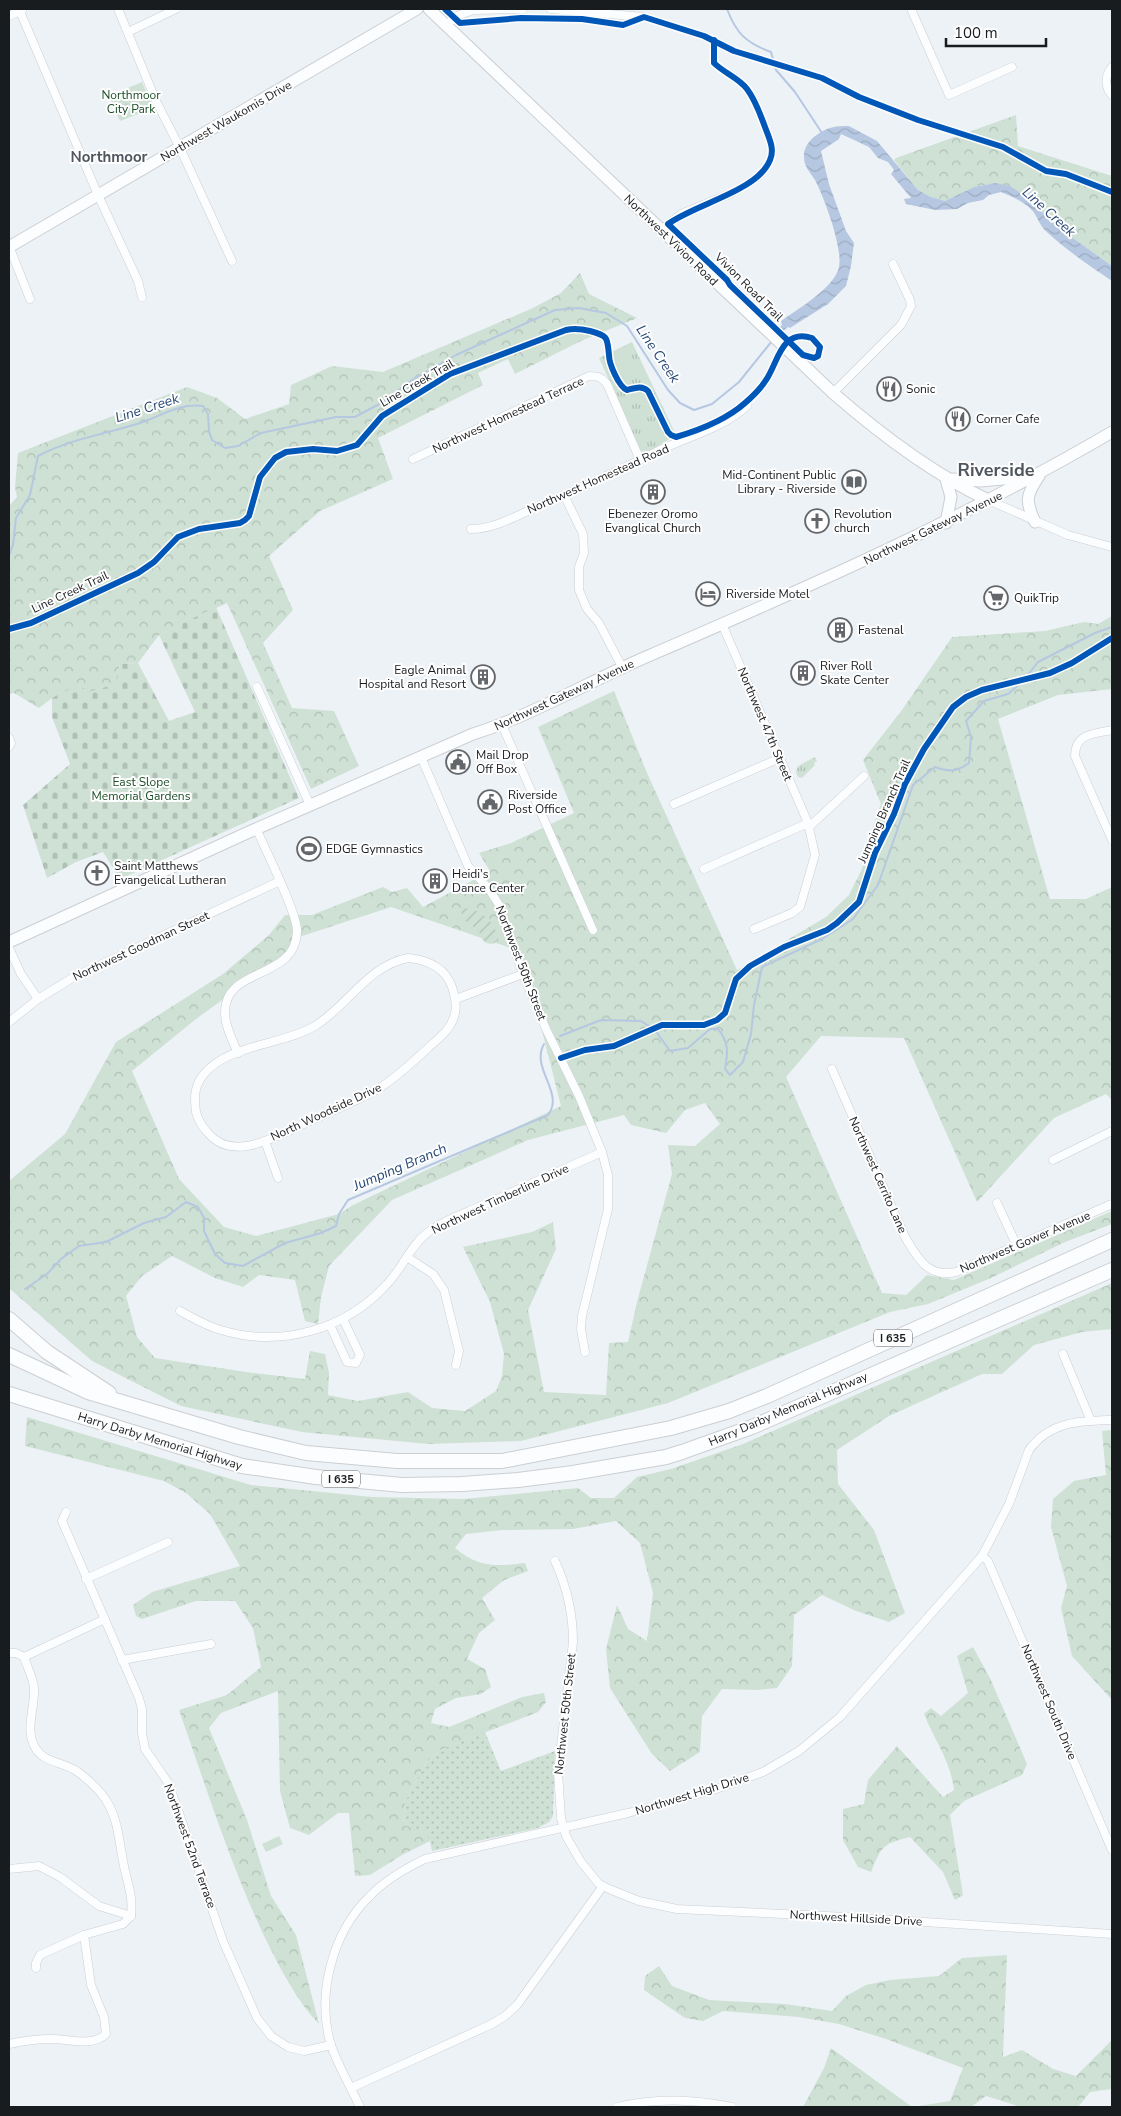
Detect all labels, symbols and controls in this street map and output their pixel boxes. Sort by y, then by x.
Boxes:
scale bar [946,15,1046,47]
text: 100 m [954,23,998,43]
street label: Northwest Waukomis Drive [157,77,295,165]
park label: Northmoor City Park [101,87,161,117]
district label: Northmoor [70,147,148,167]
water label: Line Creek [1018,183,1081,242]
street label: Northwest Vivion Road [620,191,722,289]
street label: Vivion Road Trail [711,249,787,325]
water label: Line Creek [632,321,685,388]
street label: Line Creek Trail [377,355,457,411]
street label: Northwest Homestead Terrace [430,373,586,457]
restaurant icon: Sonic [876,376,902,402]
place label: Sonic [906,381,936,397]
water label: Line Creek [113,388,182,427]
restaurant icon: Corner Cafe [945,406,971,432]
place label: Corner Cafe [976,411,1040,427]
street label: Northwest Homestead Road [525,440,671,518]
district label: Riverside [958,458,1035,482]
place label: Mid-Continent Public Library - Riverside [722,467,836,497]
library icon: Mid-Continent Public Library - Riverside [841,469,867,495]
building icon: Ebenezer Oromo Evanglical Church [640,479,666,505]
street label: Northwest Gateway Avenue [861,487,1005,569]
place label: Ebenezer Oromo Evanglical Church [605,506,701,536]
place label: Revolution church [834,506,892,536]
church icon: Revolution church [804,508,830,534]
street label: Line Creek Trail [29,567,111,617]
hotel icon: Riverside Motel [695,581,721,607]
supermarket icon: QuikTrip [983,585,1009,611]
place label: Riverside Motel [726,586,810,602]
place label: QuikTrip [1014,590,1059,606]
building icon: Fastenal [827,617,853,643]
place label: Fastenal [858,622,904,638]
street label: Northwest Gateway Avenue [492,656,636,734]
place label: River Roll Skate Center [820,658,890,688]
building icon: River Roll Skate Center [790,660,816,686]
place label: Eagle Animal Hospital and Resort [359,662,467,692]
building icon: Eagle Animal Hospital and Resort [470,664,496,690]
street label: Northwest 47th Street [734,665,796,784]
place label: Mail Drop Off Box [476,747,529,777]
public building icon: Mail Drop Off Box [445,749,471,775]
street label: Jumping Branch Trail [854,756,914,866]
park label: East Slope Memorial Gardens [92,774,191,804]
place label: Riverside Post Office [508,787,567,817]
public building icon: Riverside Post Office [477,789,503,815]
sports icon: EDGE Gymnastics [296,836,322,862]
place label: EDGE Gymnastics [326,841,423,857]
place label: Saint Matthews Evangelical Lutheran [114,858,226,888]
church icon: Saint Matthews Evangelical Lutheran [84,860,110,886]
place label: Heidi's Dance Center [452,866,525,896]
building icon: Heidi's Dance Center [422,868,448,894]
street label: Northwest 50th Street [492,903,551,1023]
street label: Northwest Goodman Street [70,907,213,985]
street label: North Woodside Drive [268,1079,384,1145]
street label: Northwest Cerrito Lane [845,1114,911,1236]
water label: Jumping Branch [349,1139,450,1196]
street label: Northwest Timberline Drive [429,1160,571,1238]
street label: Northwest Gower Avenue [957,1207,1093,1277]
road number: I 635 [874,1330,912,1346]
street label: Harry Darby Memorial Highway [706,1368,871,1450]
street label: Harry Darby Memorial Highway [76,1408,245,1474]
road number: I 635 [322,1470,360,1488]
street label: Northwest South Drive [1017,1642,1081,1762]
street label: Northwest 50th Street [551,1652,579,1775]
street label: Northwest High Drive [633,1769,751,1819]
street label: Northwest 52nd Terrace [160,1782,220,1910]
street label: Northwest Hillside Drive [789,1907,923,1929]

